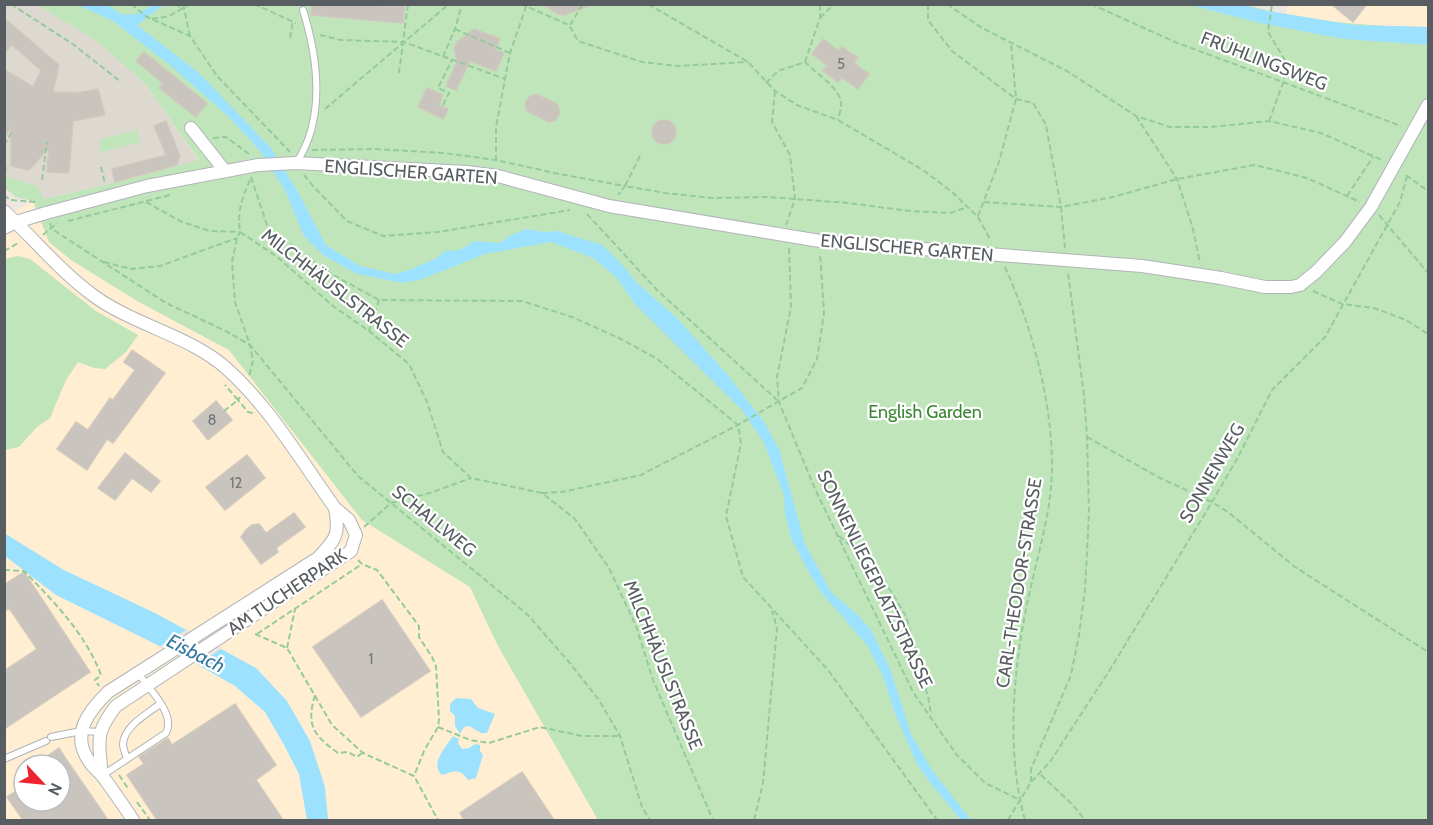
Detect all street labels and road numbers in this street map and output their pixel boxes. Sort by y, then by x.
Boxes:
street label: FRÜHLINGSWEG [1198,27,1330,95]
street label: ENGLISCHER GARTEN [324,155,498,189]
street label: MILCHHÄUSLSTRASSE [257,224,413,352]
street label: ENGLISCHER GARTEN [820,229,994,267]
street label: SONNENWEG [1175,419,1249,527]
street label: SONNENLIEGEPLATZSTRASSE [813,466,937,692]
street label: CARL-THEODOR-STRASSE [992,477,1046,689]
street label: SCHALLWEG [388,481,480,561]
street label: AM TUCHERPARK [223,544,351,640]
street label: MILCHHÄUSLSTRASSE [619,577,707,753]

